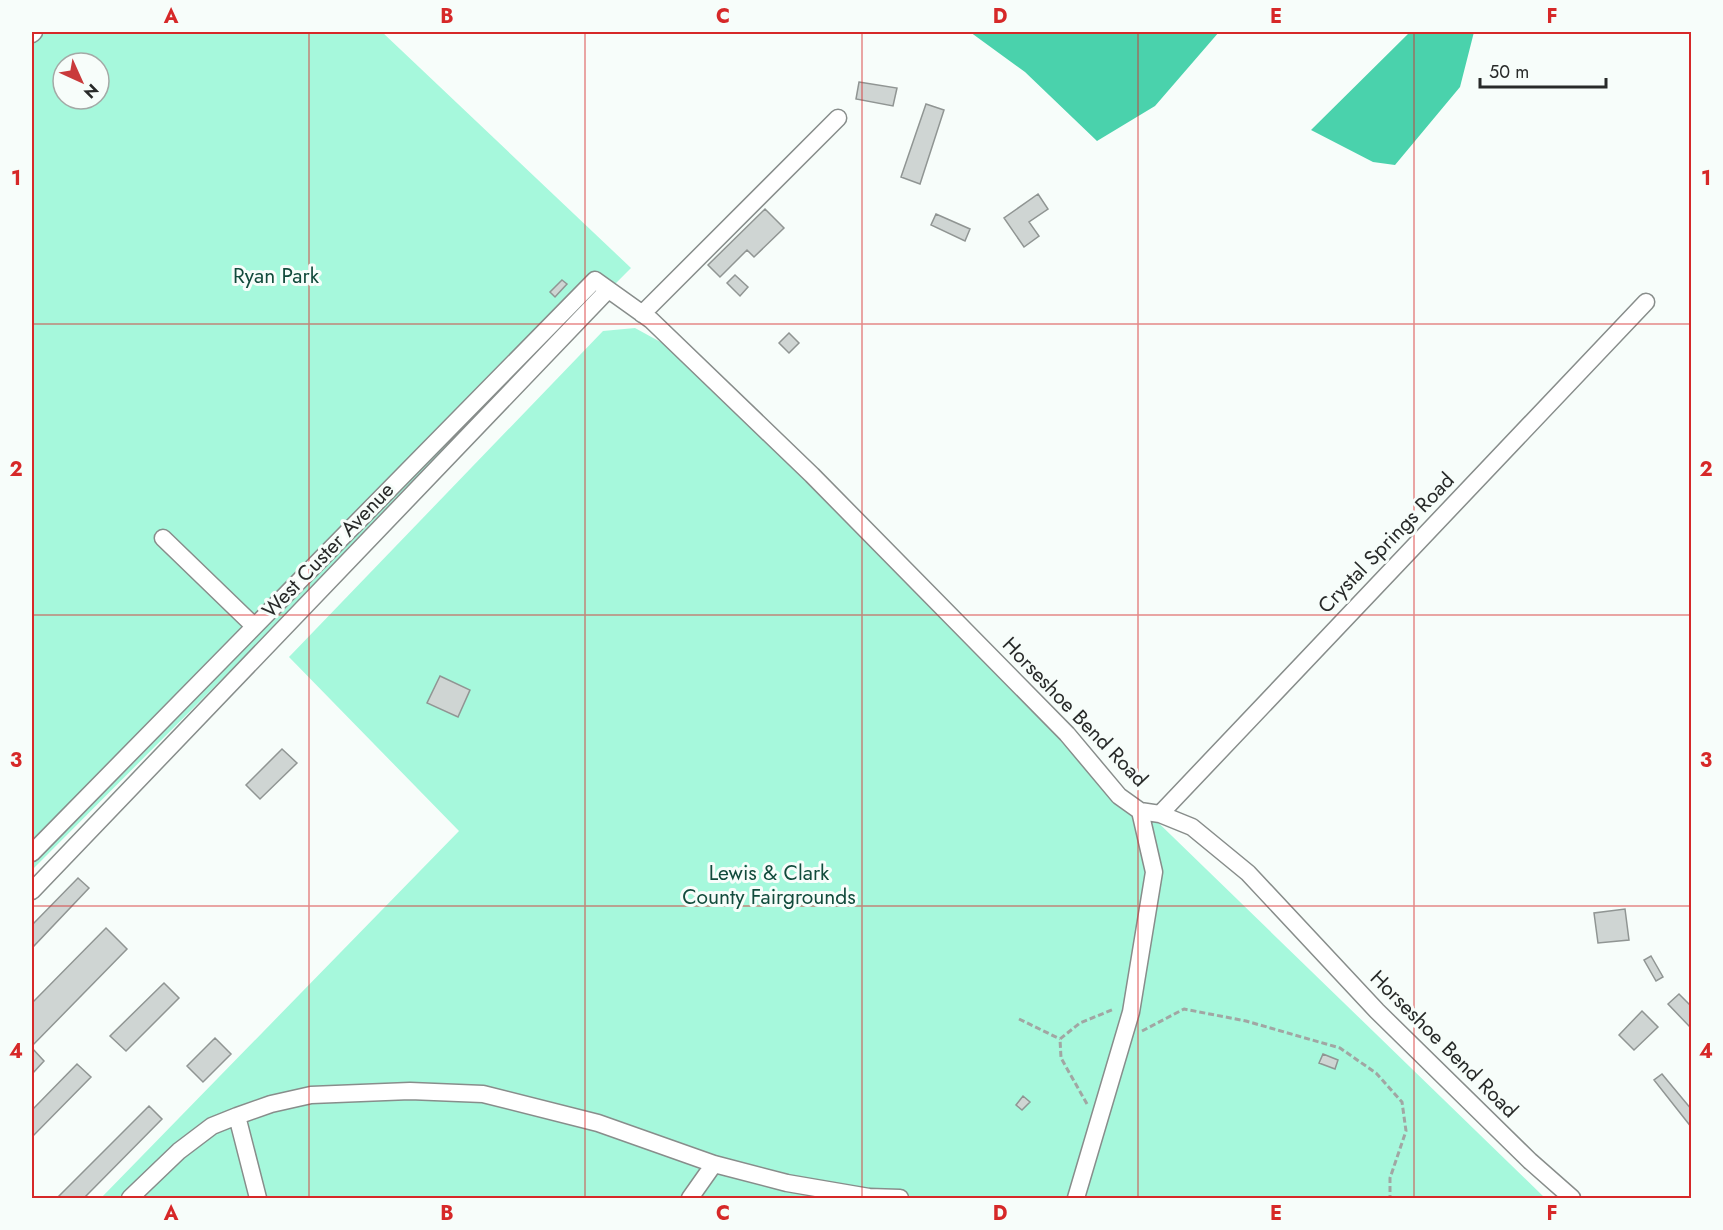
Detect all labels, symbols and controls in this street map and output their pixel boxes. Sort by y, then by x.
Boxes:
text: A [163,2,179,31]
text: B [440,2,454,31]
text: C [716,2,730,31]
text: D [993,2,1007,31]
text: E [1270,2,1282,31]
text: F [1546,2,1558,31]
north arrow [51,51,111,111]
scale bar [1480,51,1606,89]
text: 50 m [1489,59,1529,85]
text: N [79,79,104,104]
text: 1 [11,164,21,193]
text: 1 [1701,164,1711,193]
park label: Ryan Park [233,261,320,291]
text: 2 [9,455,23,484]
text: 2 [1699,455,1713,484]
street label: Crystal Springs Road [1311,466,1461,620]
street label: West Custer Avenue [255,475,401,625]
street label: Horseshoe Bend Road [995,630,1155,794]
text: 3 [10,746,22,775]
text: 3 [1700,746,1712,775]
park label: Lewis & Clark County Fairgrounds [682,858,856,912]
street label: Horseshoe Bend Road [1363,963,1525,1125]
text: 4 [9,1037,23,1066]
text: 4 [1699,1037,1713,1066]
text: A [163,1199,179,1228]
text: B [440,1199,454,1228]
text: C [716,1199,730,1228]
text: D [993,1199,1007,1228]
text: E [1270,1199,1282,1228]
text: F [1546,1199,1558,1228]

